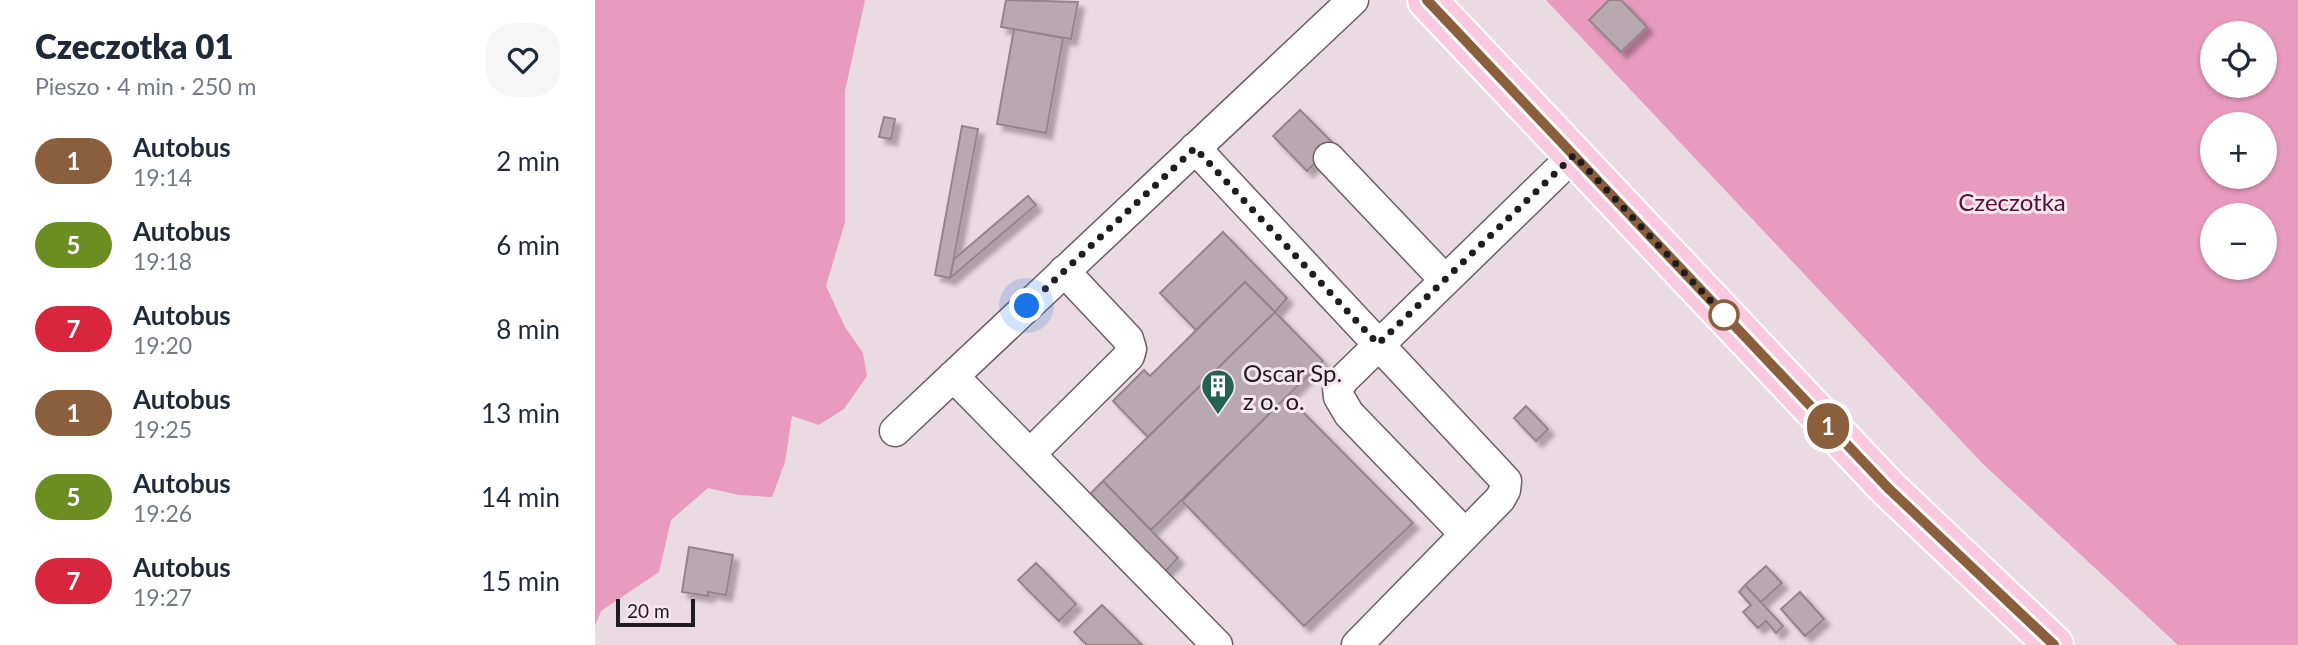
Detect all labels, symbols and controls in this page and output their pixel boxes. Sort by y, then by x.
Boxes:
map controls [2200,21,2277,280]
button: locate [2200,21,2277,98]
button: heart [486,23,560,97]
text: Czeczotka 01 [35,26,234,66]
text: Pieszo · 4 min · 250 m [35,72,256,100]
button: + [2200,112,2277,189]
text: Autobus [133,131,231,163]
text: 2 min [496,145,560,177]
text: 1 [67,146,80,175]
text: 19:14 [133,163,192,191]
park label: Czeczotka [1958,187,2066,216]
button: − [2200,203,2277,280]
text: Autobus [133,215,231,247]
text: 6 min [496,229,560,261]
text: 5 [67,230,80,259]
text: 19:18 [133,247,192,275]
your location [1009,288,1044,323]
text: Autobus [133,299,231,331]
unlabelled marker [1709,300,1739,330]
text: 8 min [496,313,560,345]
text: 7 [67,314,80,343]
text: 19:20 [133,331,192,359]
place label: Oscar Sp. z o. o. [1243,358,1342,415]
building icon: Oscar Sp. z o. o. [1199,367,1237,416]
text: Autobus [133,383,231,415]
text: 13 min [481,397,560,429]
text: 1 [67,398,80,427]
line badge: 1 [1805,403,1851,449]
text: 1 [1821,411,1835,440]
text: 19:25 [133,415,192,443]
text: Autobus [133,467,231,499]
text: 14 min [481,481,560,513]
text: 5 [67,482,80,511]
text: 19:26 [133,499,192,527]
text: Autobus [133,551,231,583]
text: 15 min [481,565,560,597]
text: 7 [67,566,80,595]
text: 19:27 [133,583,192,611]
scale bar [616,596,695,628]
text: 20 m [627,599,670,622]

